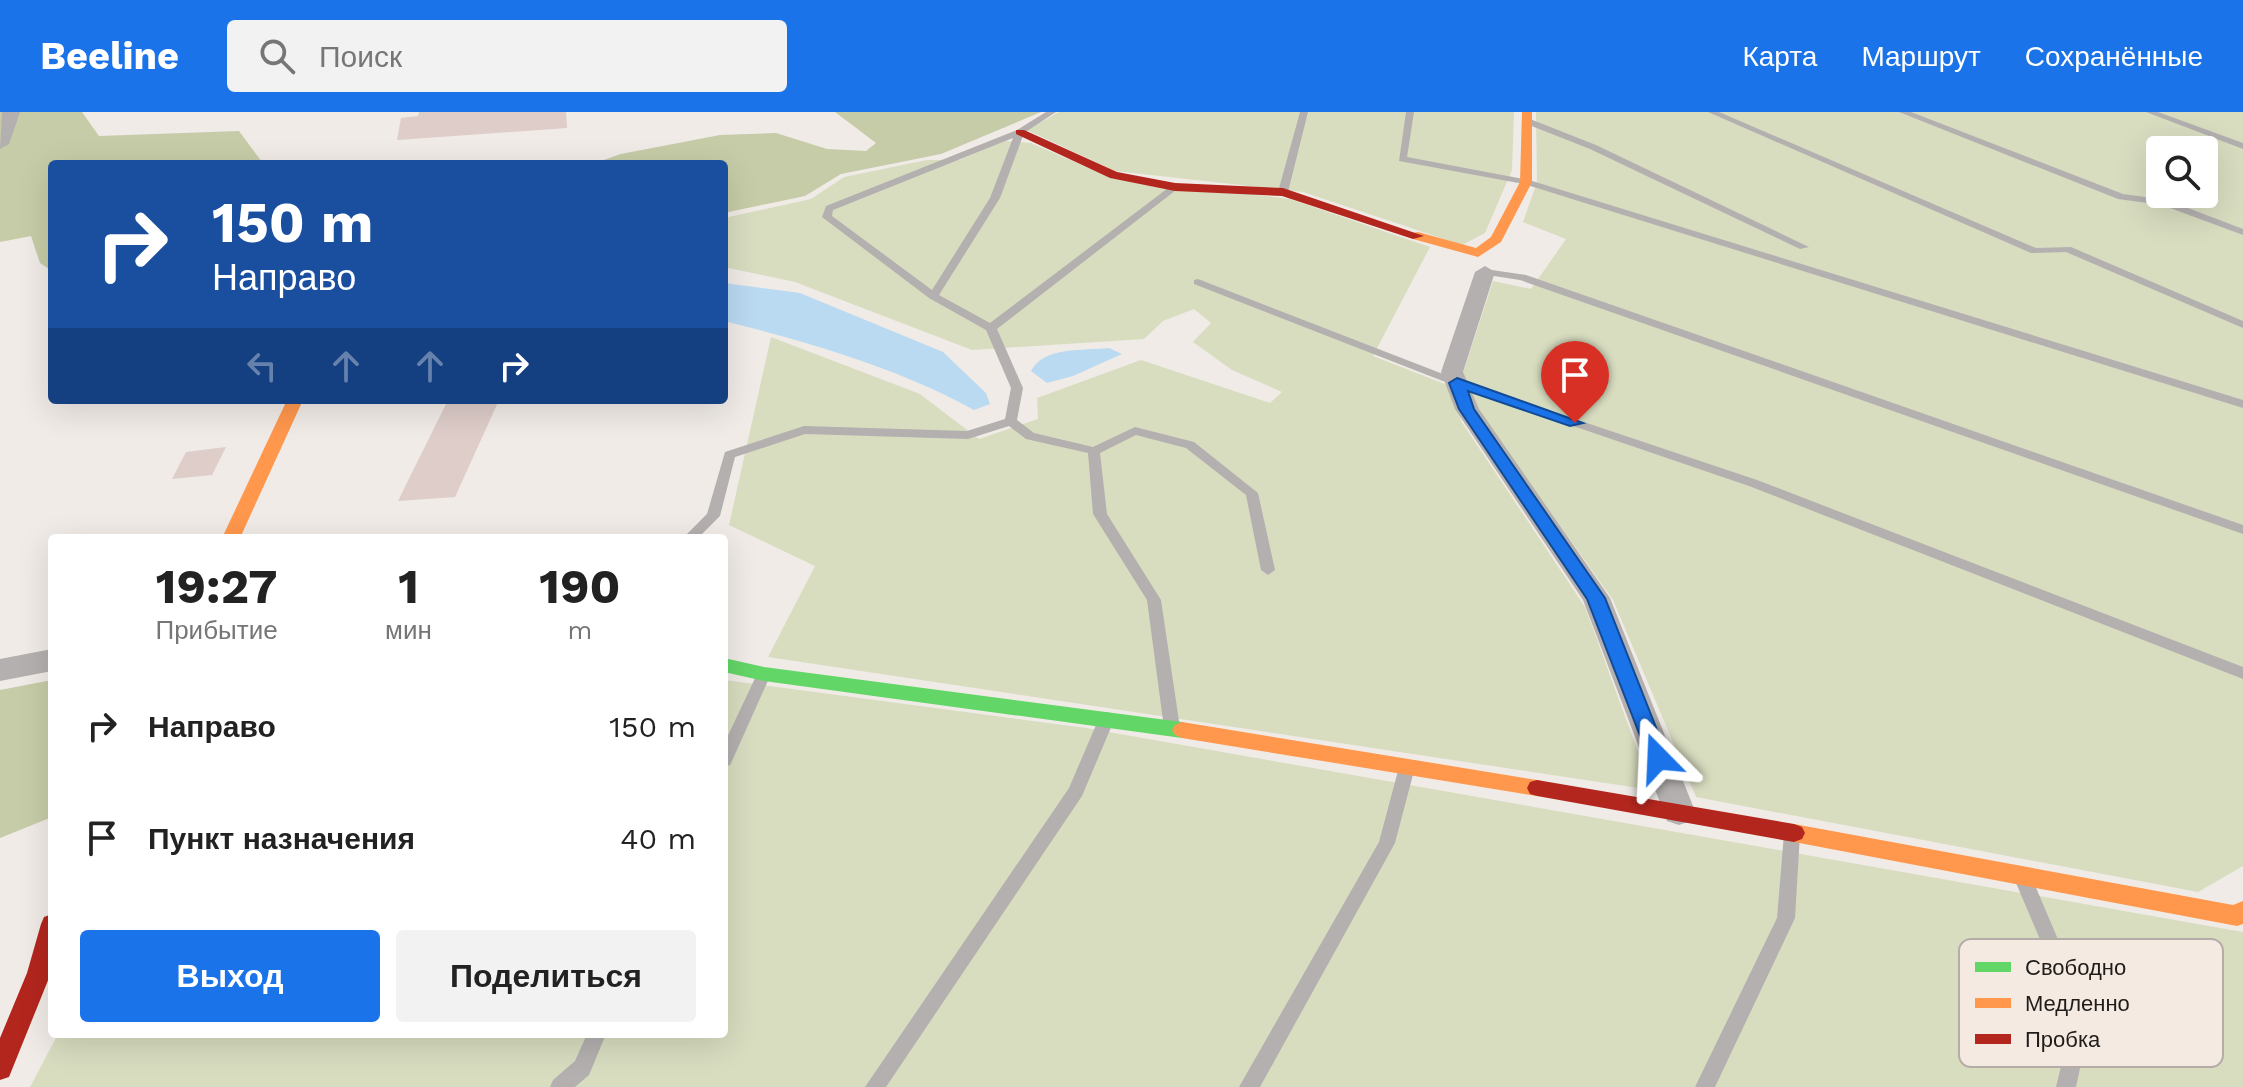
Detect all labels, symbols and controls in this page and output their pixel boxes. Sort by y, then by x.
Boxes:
search box [227,20,787,92]
text: Beeline [40,34,179,78]
icon: search [255,34,299,78]
text: Поиск [319,39,402,74]
text: Карта [1742,40,1817,73]
text: Маршрут [1861,40,1981,73]
text: Сохранённые [2025,40,2203,73]
map controls [2146,136,2218,208]
button: search [2146,136,2218,208]
text: 150 m [212,190,374,256]
icon: right [80,192,184,296]
text: Направо [212,257,356,299]
pin [1541,341,1609,423]
icon: left [240,344,284,388]
icon: ahead [324,344,368,388]
icon: ahead [408,344,452,388]
icon: right [492,344,536,388]
icon: arrive [1553,353,1597,397]
text: 19:27 [156,558,277,615]
text: 1 [398,558,419,615]
text: 190 [539,558,621,615]
text: Прибытие [155,615,278,645]
text: мин [385,615,432,645]
text: m [568,615,592,645]
icon: right [80,704,124,748]
text: Направо [148,709,276,744]
text: 150 m [609,709,696,744]
position arrow [1616,716,1700,800]
icon: arrive [80,816,124,860]
text: Пункт назначения [148,821,415,856]
text: 40 m [620,821,696,856]
button: Выход [80,930,380,1022]
button: Поделиться [396,930,696,1022]
legend [1959,939,2223,1067]
text: Свободно [2025,955,2126,980]
text: Медленно [2025,991,2130,1016]
text: Пробка [2025,1027,2101,1052]

